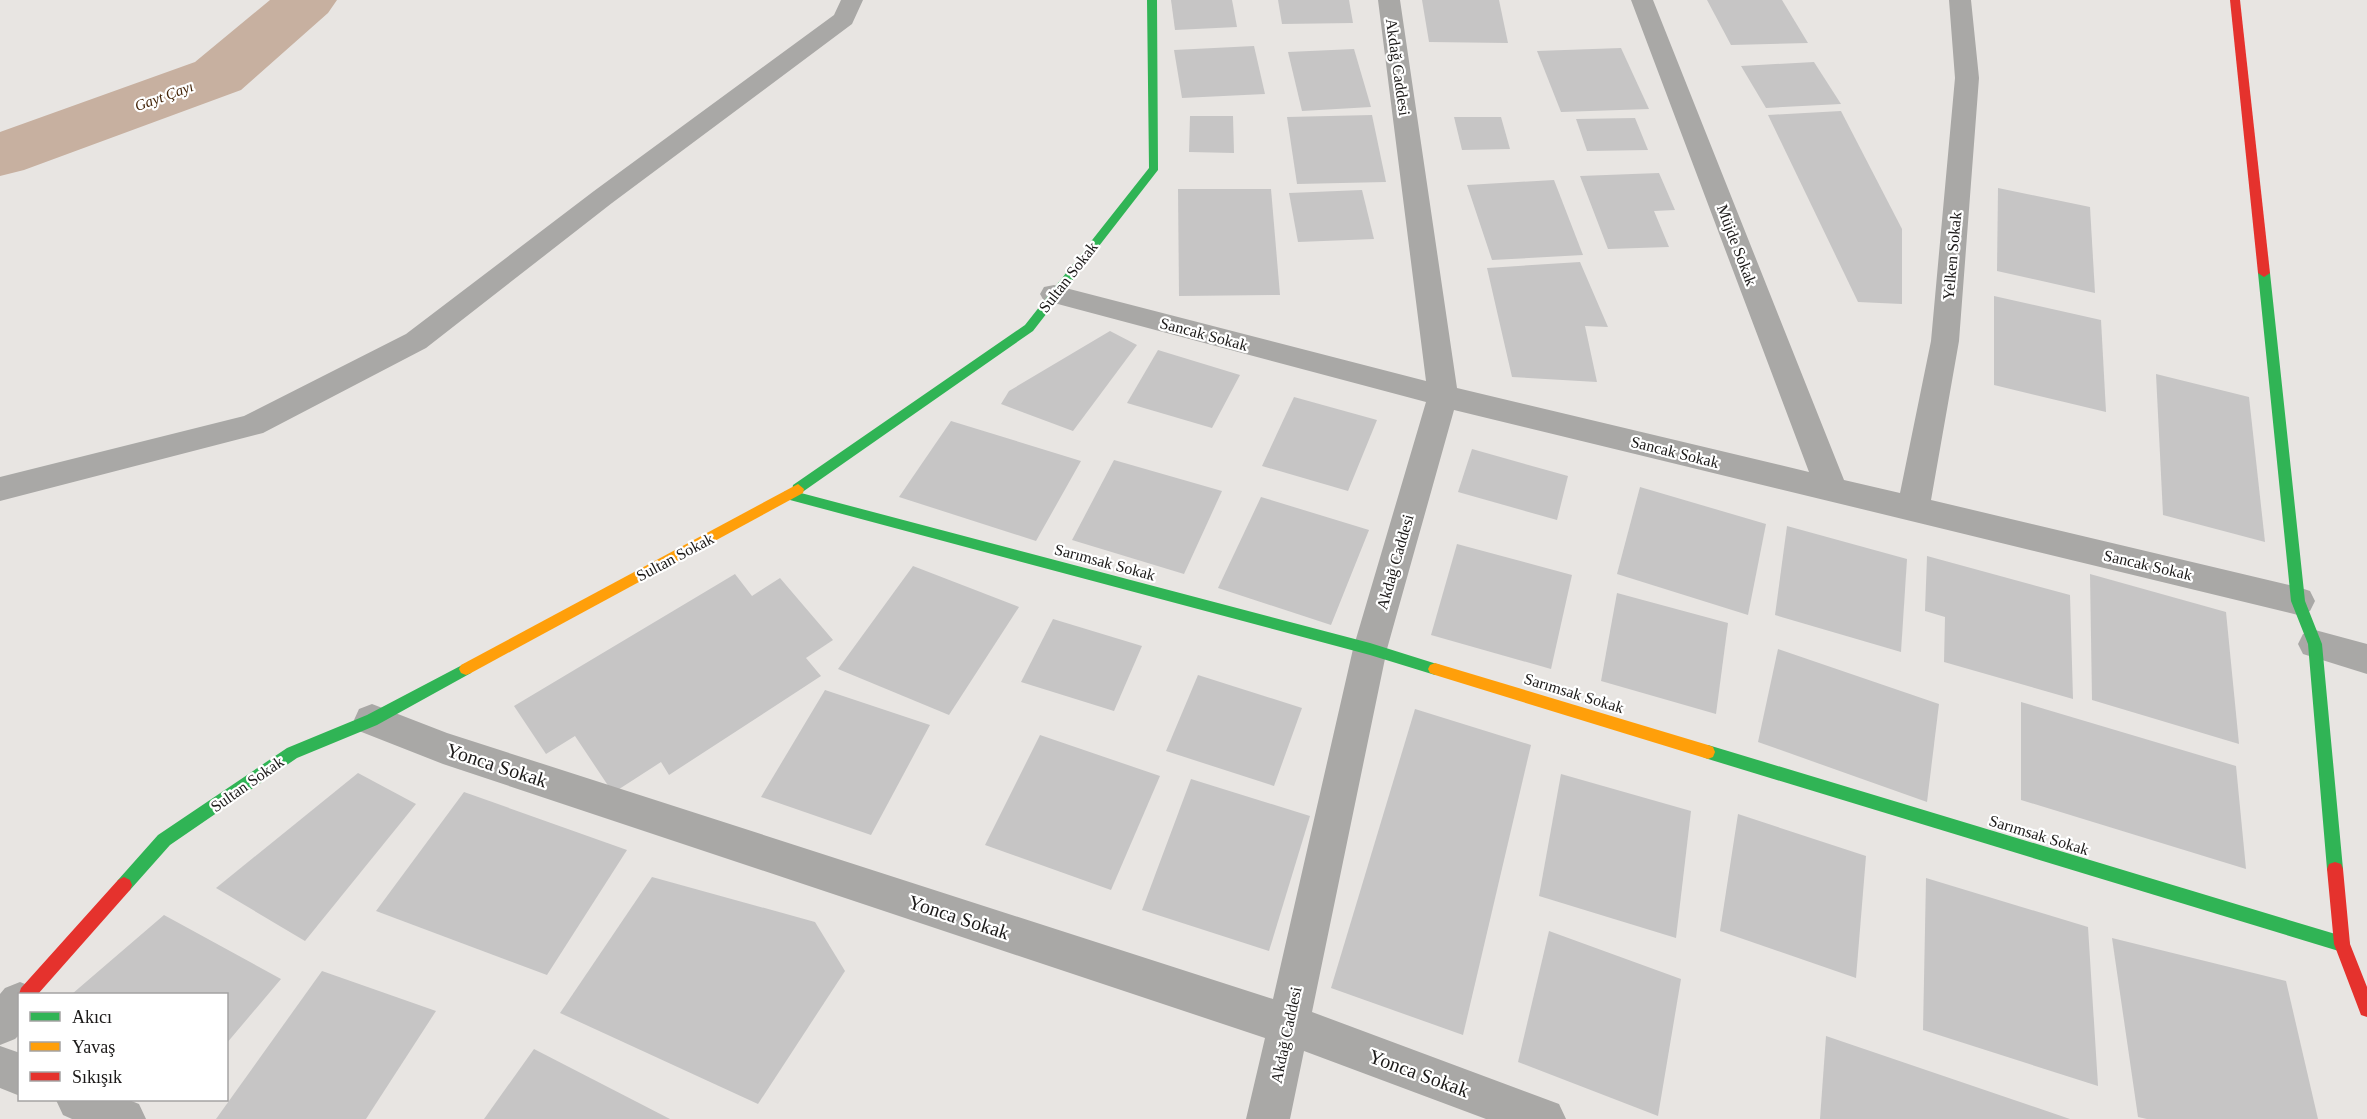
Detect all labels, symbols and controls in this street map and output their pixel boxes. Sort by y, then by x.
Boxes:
street label: Akdağ Caddesi [1382,17,1413,117]
water label: Gayt Çayı [132,78,196,114]
street label: Müjde Sokak [1713,202,1760,288]
street label: Yelken Sokak [1940,211,1964,301]
street label: Sultan Sokak [1035,238,1101,316]
street label: Sancak Sokak [1158,314,1250,354]
street label: Sancak Sokak [1629,433,1721,471]
street label: Akdağ Caddesi [1373,512,1418,612]
street label: Sultan Sokak [634,530,716,584]
street label: Sarımsak Sokak [1053,540,1157,584]
street label: Sancak Sokak [2102,547,2194,583]
street label: Sarımsak Sokak [1522,670,1626,716]
street label: Yonca Sokak [444,738,550,792]
street label: Sultan Sokak [207,753,287,815]
street label: Sarımsak Sokak [1987,812,2091,858]
street label: Yonca Sokak [906,890,1012,944]
street label: Akdağ Caddesi [1267,985,1306,1085]
legend [18,993,228,1101]
text: Akıcı [72,1007,112,1027]
text: Yavaş [72,1037,115,1057]
street label: Yonca Sokak [1366,1045,1472,1101]
text: Sıkışık [72,1067,122,1087]

